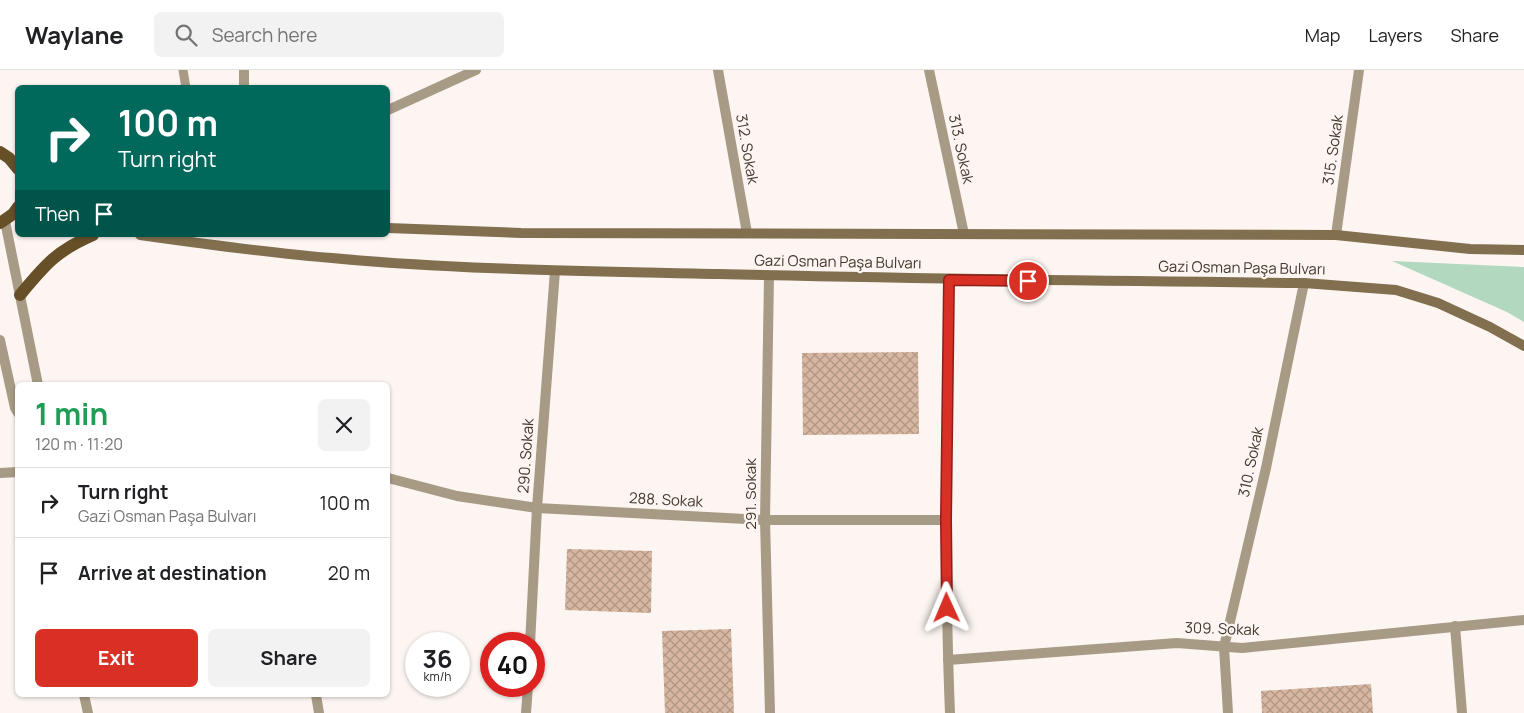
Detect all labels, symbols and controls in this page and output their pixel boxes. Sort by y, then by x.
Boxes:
search box [154,12,504,57]
text: Waylane [25,18,124,51]
icon: search [172,21,200,49]
text: Search here [212,22,317,48]
text: Map [1305,23,1340,47]
text: Layers [1368,23,1422,47]
text: Share [1450,23,1499,47]
text: 100 m [118,99,218,147]
icon: right [35,105,100,170]
street label: 312. Sokak [731,112,764,186]
street label: 313. Sokak [944,112,979,186]
street label: 315. Sokak [1317,113,1348,187]
text: Turn right [118,144,216,174]
icon: arrive [90,200,118,228]
text: Then [35,201,80,227]
street label: Gazi Osman Paşa Bulvarı [754,250,922,273]
street label: Gazi Osman Paşa Bulvarı [1158,256,1326,279]
pin [1007,260,1049,302]
icon: arrive [1014,267,1042,295]
text: 1 min [35,393,108,434]
button: close [318,399,370,451]
street label: 290. Sokak [512,417,539,494]
street label: 310. Sokak [1233,424,1268,499]
text: 120 m · 11:20 [35,433,123,455]
street label: 291. Sokak [740,458,761,530]
text: Turn right [78,479,168,505]
street label: 288. Sokak [628,487,704,512]
icon: right [35,489,63,517]
text: 100 m [319,490,370,516]
text: Gazi Osman Paşa Bulvarı [78,505,256,527]
icon: arrive [35,559,63,587]
text: Arrive at destination [78,560,267,586]
text: 20 m [328,560,370,586]
position arrow [920,581,972,633]
street label: 309. Sokak [1184,617,1260,640]
button: Exit [35,629,198,687]
button: Share [208,629,370,687]
speed limit sign: 40 [480,632,545,697]
text: 36 [422,641,453,676]
text: km/h [424,668,451,685]

